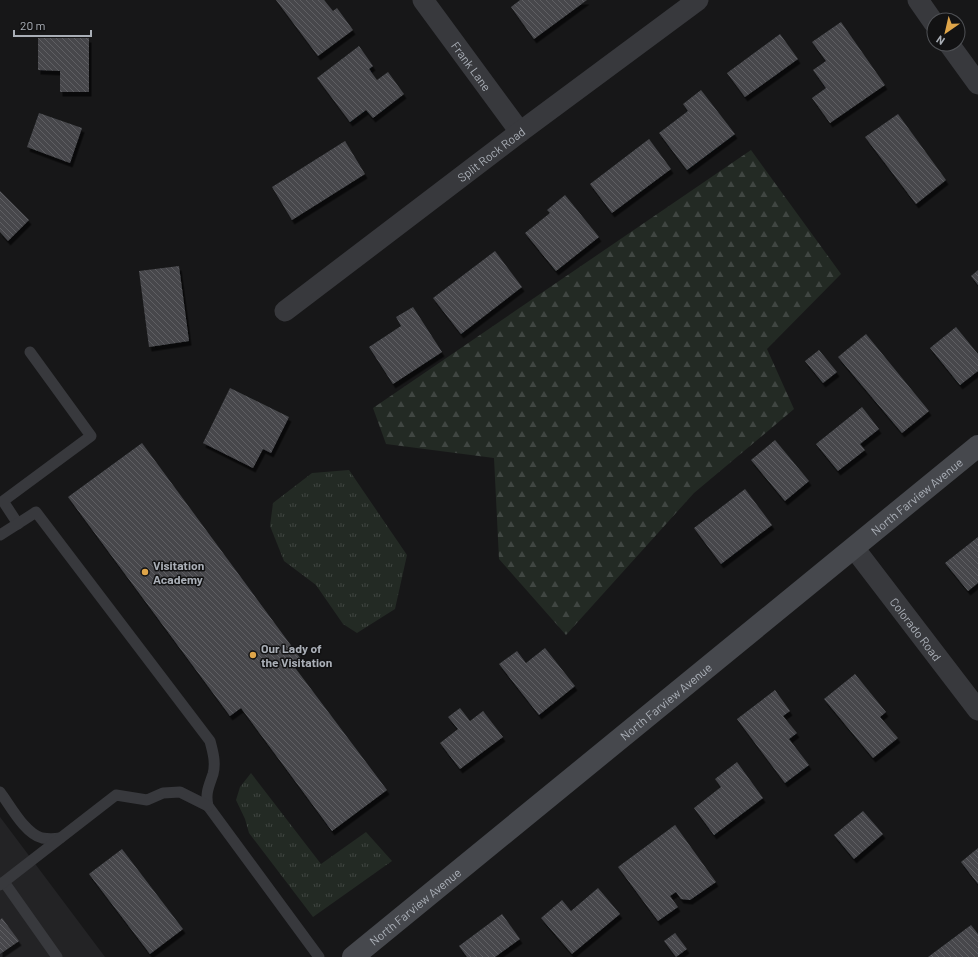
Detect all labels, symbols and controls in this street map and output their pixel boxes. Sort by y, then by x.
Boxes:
scale bar [14,12,91,38]
north arrow [926,12,966,52]
text: 20 m [20,18,46,32]
text: N [933,33,947,48]
street label: Frank Lane [449,39,494,94]
street label: Split Rock Road [454,124,528,184]
street label: North Farview Avenue [868,455,965,538]
place label: Visitation Academy [153,558,204,586]
marker: Visitation Academy [140,567,150,577]
street label: Colorado Road [887,595,945,663]
place label: Our Lady of the Visitation [261,641,332,669]
marker: Our Lady of the Visitation [248,650,258,660]
street label: North Farview Avenue [617,660,714,743]
street label: North Farview Avenue [366,865,463,948]

